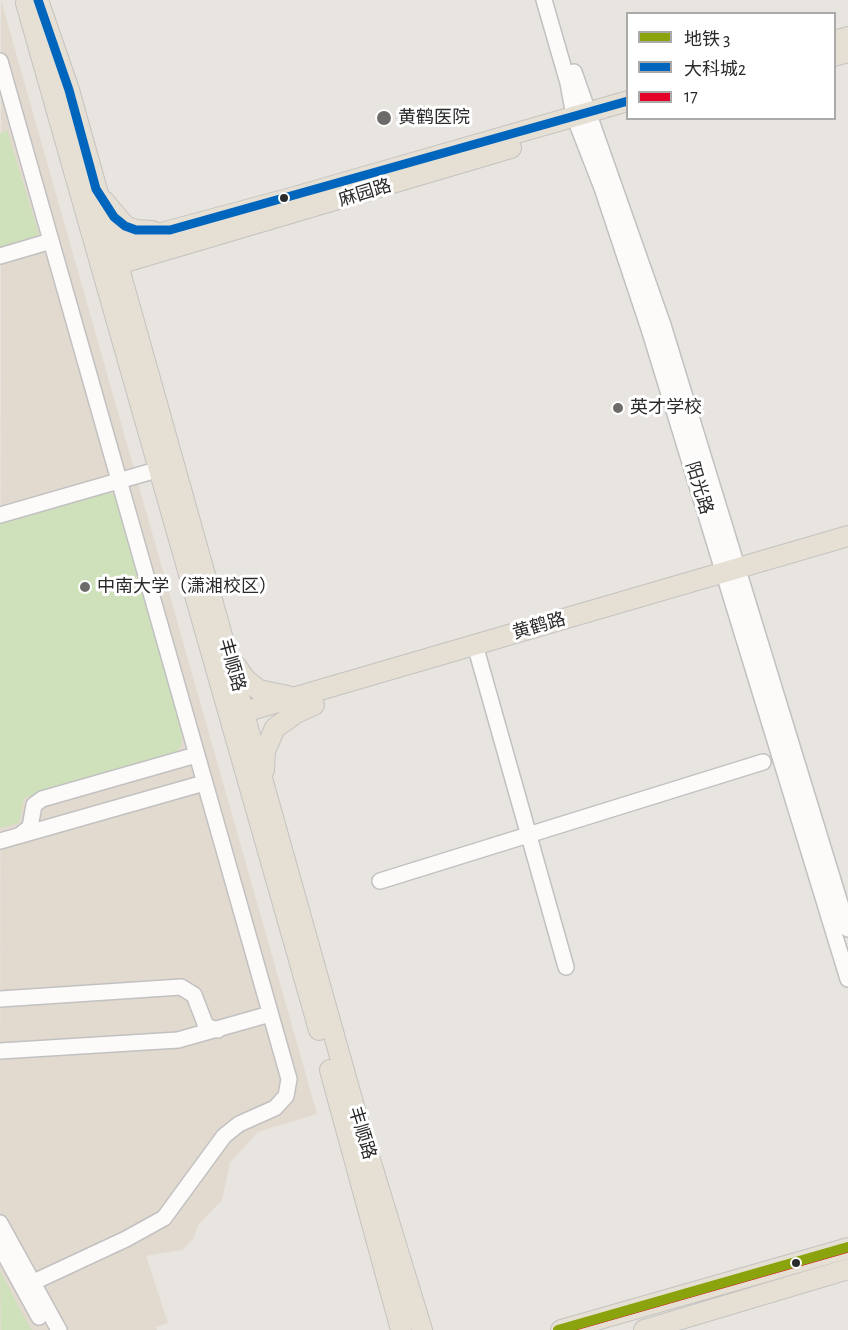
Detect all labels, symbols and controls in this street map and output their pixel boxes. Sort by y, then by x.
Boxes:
legend [626,12,836,120]
text: 地铁 3 [684,31,730,49]
text: 大科城2 [684,61,746,79]
text: 17 [684,88,698,106]
place label: 黄鹤医院 [398,107,470,129]
marker: 黄鹤医院 [375,109,393,127]
street label: 麻园路 [336,175,394,211]
unlabelled marker [278,192,290,204]
place label: 英才学校 [630,397,702,419]
marker: 英才学校 [611,401,625,415]
street label: 阳光路 [681,459,717,517]
place label: 中南大学（潇湘校区） [97,576,277,598]
marker: 中南大学（潇湘校区） [78,580,92,594]
street label: 黄鹤路 [510,608,568,644]
street label: 丰顺路 [214,636,250,694]
street label: 丰顺路 [344,1104,380,1162]
unlabelled marker [790,1257,802,1269]

